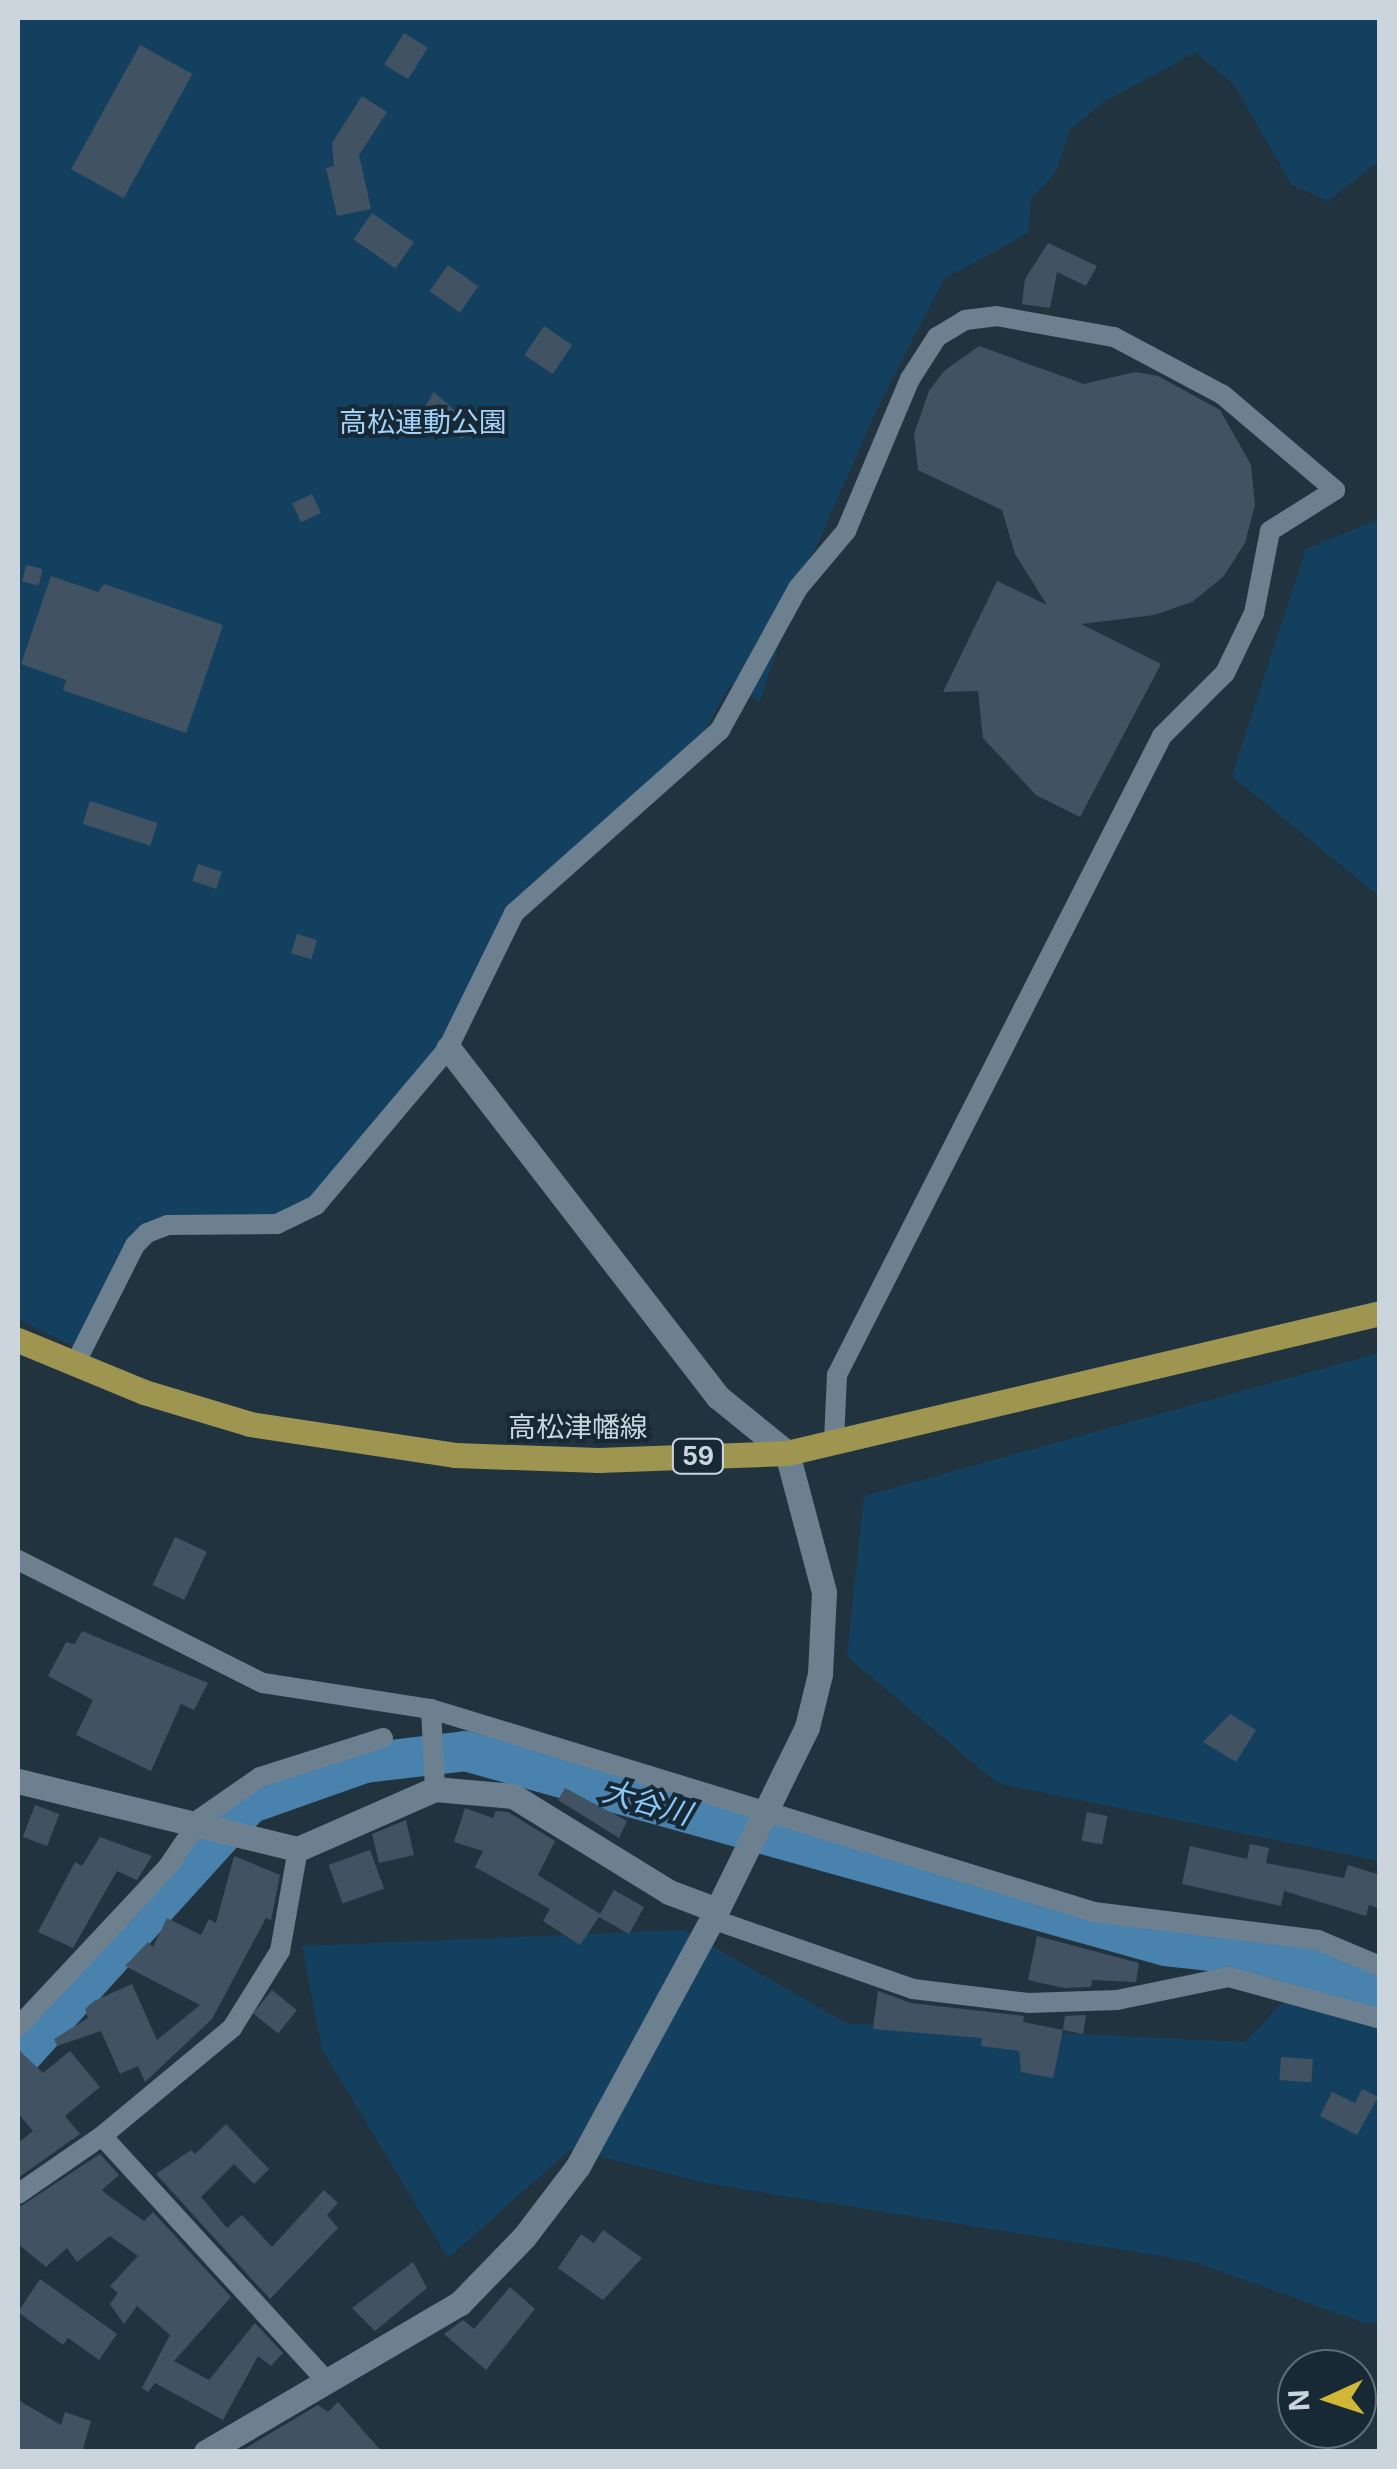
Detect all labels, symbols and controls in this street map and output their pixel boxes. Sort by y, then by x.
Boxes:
park label: 高松運動公園 [339,405,507,439]
street label: 高松津幡線 [508,1410,648,1444]
road number: 59 [670,1436,726,1476]
water label: 大谷川 [599,1772,695,1832]
north arrow [1277,2349,1377,2449]
text: N [1282,2389,1317,2412]

